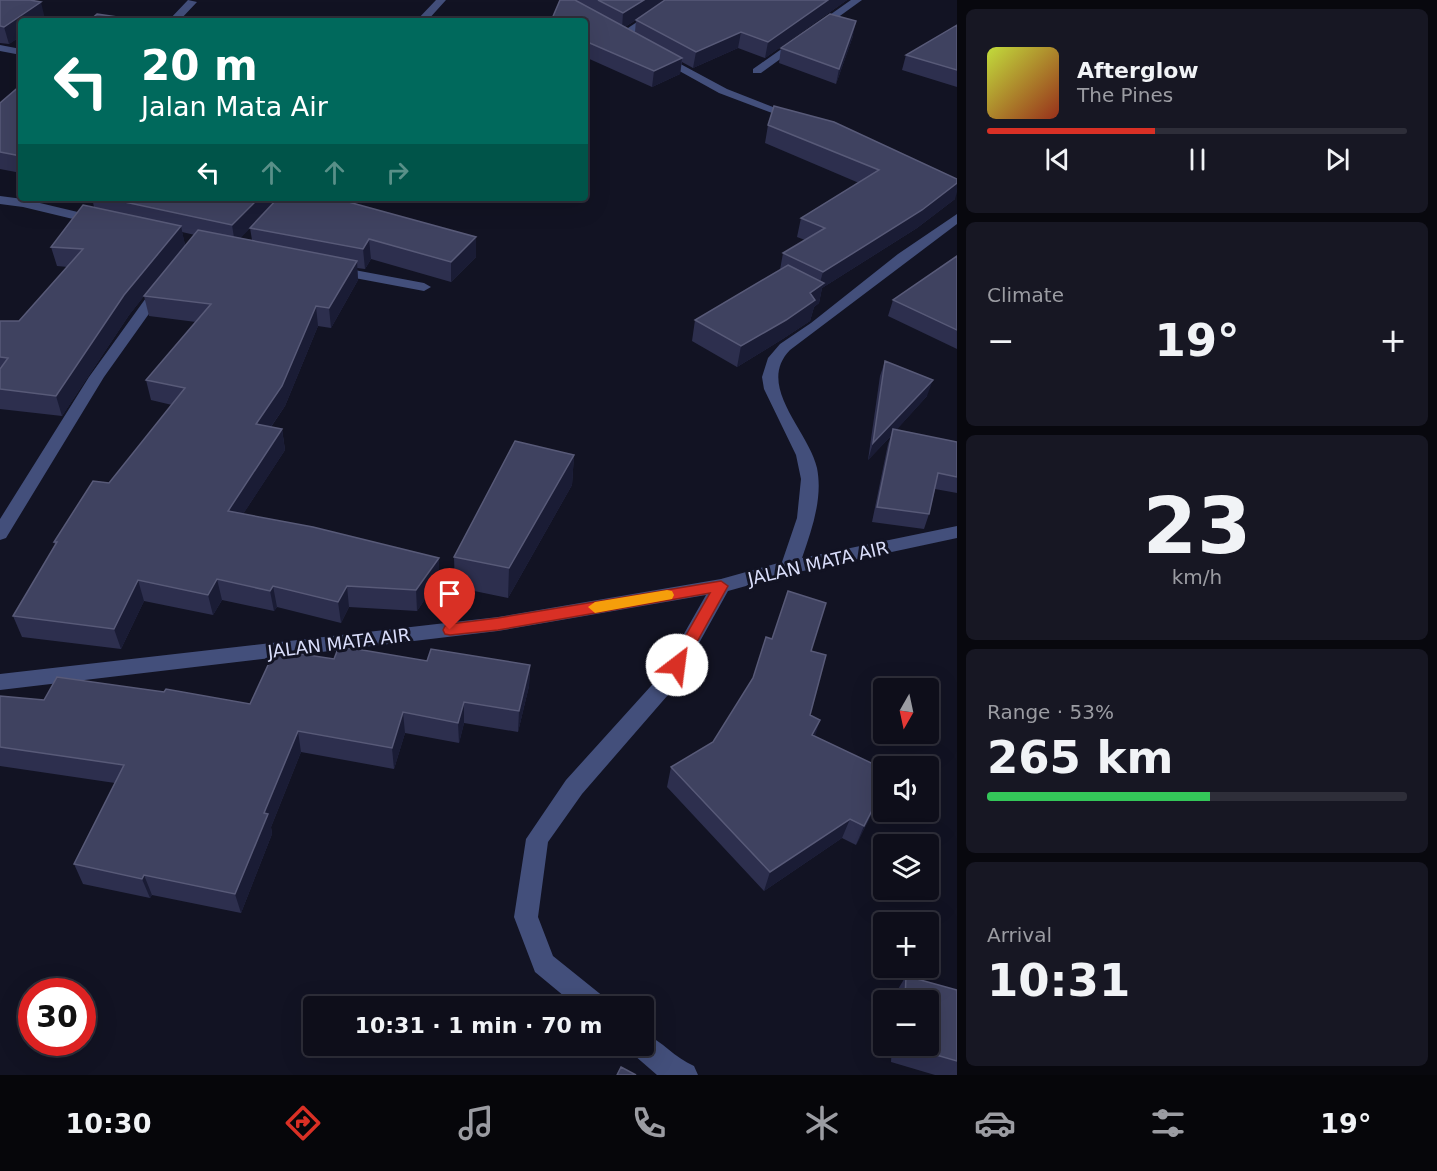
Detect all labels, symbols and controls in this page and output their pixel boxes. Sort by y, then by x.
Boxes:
text: 20 m [141,41,258,90]
icon: left [42,42,120,120]
text: Afterglow [1077,58,1199,83]
text: The Pines [1077,83,1173,107]
text: Jalan Mata Air [141,91,328,122]
icon: previous [1041,143,1074,176]
icon: pause [1181,143,1214,176]
icon: next [1321,143,1354,176]
icon: left [192,156,225,189]
icon: ahead [255,156,288,189]
icon: ahead [318,156,351,189]
icon: right [381,156,414,189]
text: Climate [987,283,1064,307]
text: 19° [1154,314,1240,367]
text: − [987,321,1015,360]
text: + [1379,321,1407,360]
text: 23 [1143,481,1251,571]
street label: JALAN MATA AIR [745,537,890,590]
text: km/h [1172,565,1222,589]
pin [424,568,475,630]
icon: arrive [433,577,466,610]
street label: JALAN MATA AIR [266,624,411,662]
position arrow [645,633,709,697]
north arrow [873,678,939,744]
map controls [873,678,939,1056]
text: Range · 53% [987,700,1114,724]
text: 265 km [987,731,1173,784]
button: sound [873,756,939,822]
button: layers [873,834,939,900]
button: + [873,912,939,978]
text: Arrival [987,923,1052,947]
text: 10:31 [987,954,1130,1007]
speed limit sign: 30 [18,978,96,1056]
button: − [873,990,939,1056]
text: 10:31 · 1 min · 70 m [355,1013,602,1038]
icon: directions [282,1102,324,1144]
icon: music [455,1102,497,1144]
icon: phone [628,1102,670,1144]
icon: climate [801,1102,843,1144]
icon: car [974,1102,1016,1144]
icon: filters [1147,1102,1189,1144]
text: 10:30 [65,1108,151,1139]
text: 19° [1320,1108,1371,1139]

